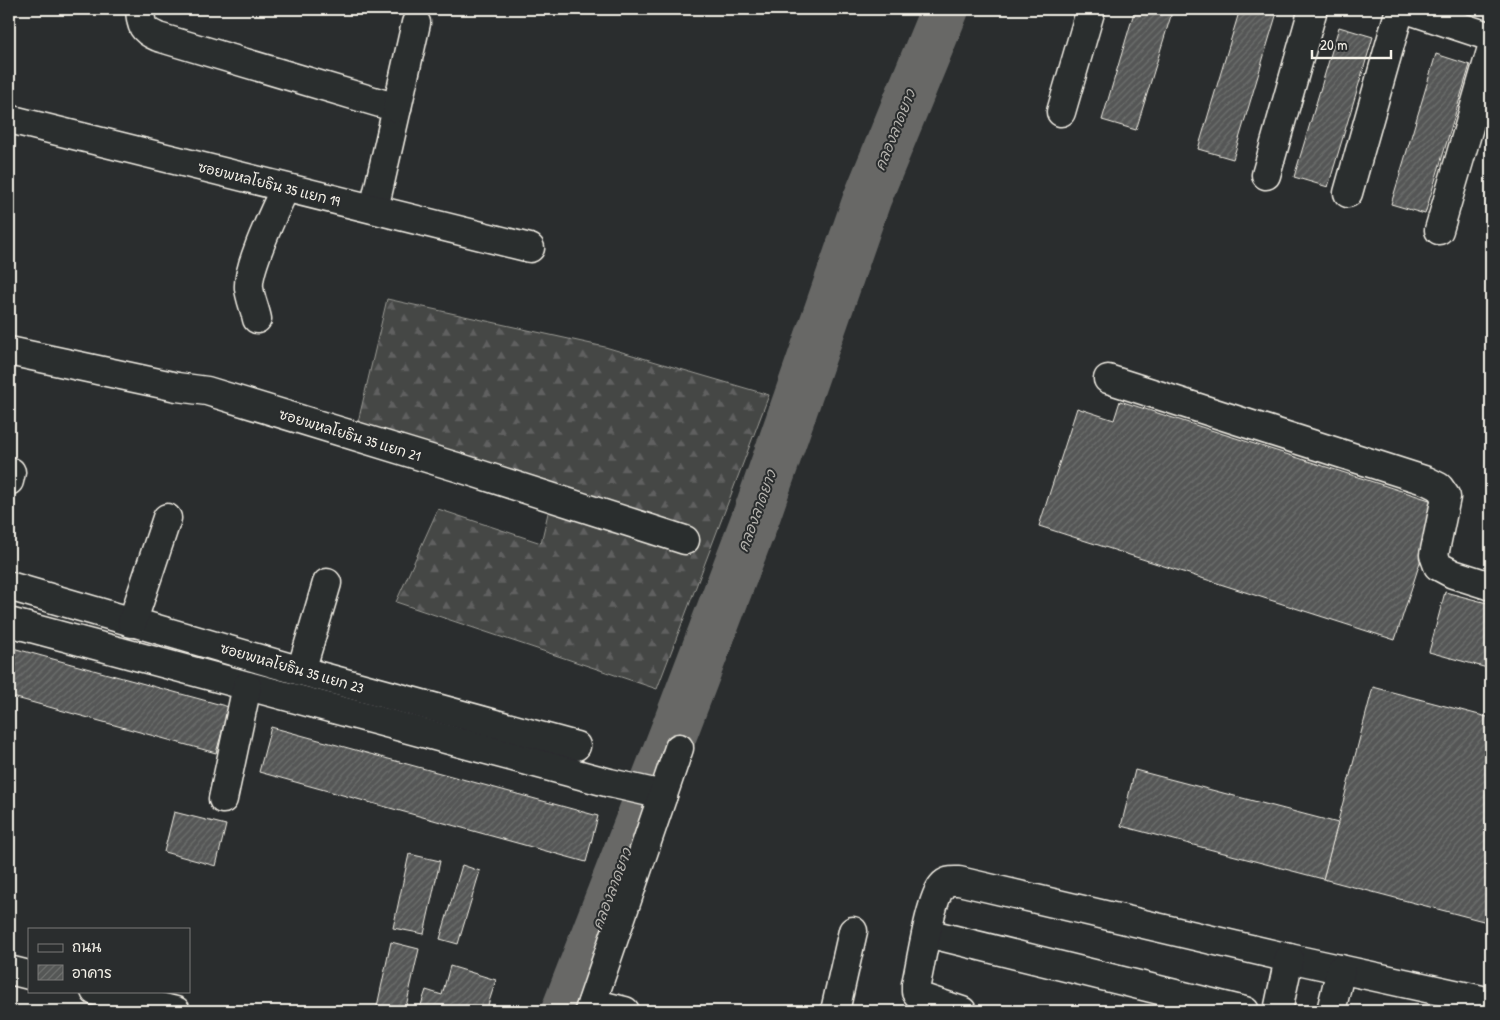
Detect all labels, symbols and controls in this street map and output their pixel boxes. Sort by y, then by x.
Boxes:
scale bar [1312,28,1391,60]
text: 20 m [1320,34,1347,55]
water label: คลองลาดยาว [869,85,921,173]
street label: ซอยพหลโยธิน 35 แยก 19 [196,157,342,210]
street label: ซอยพหลโยธิน 35 แยก 21 [277,404,423,465]
water label: คลองลาดยาว [732,466,781,554]
street label: ซอยพหลโยธิน 35 แยก 23 [218,638,366,697]
water label: คลองลาดยาว [586,844,637,932]
legend [28,928,190,992]
text: ถนน [72,936,101,957]
text: อาคาร [72,962,112,983]

